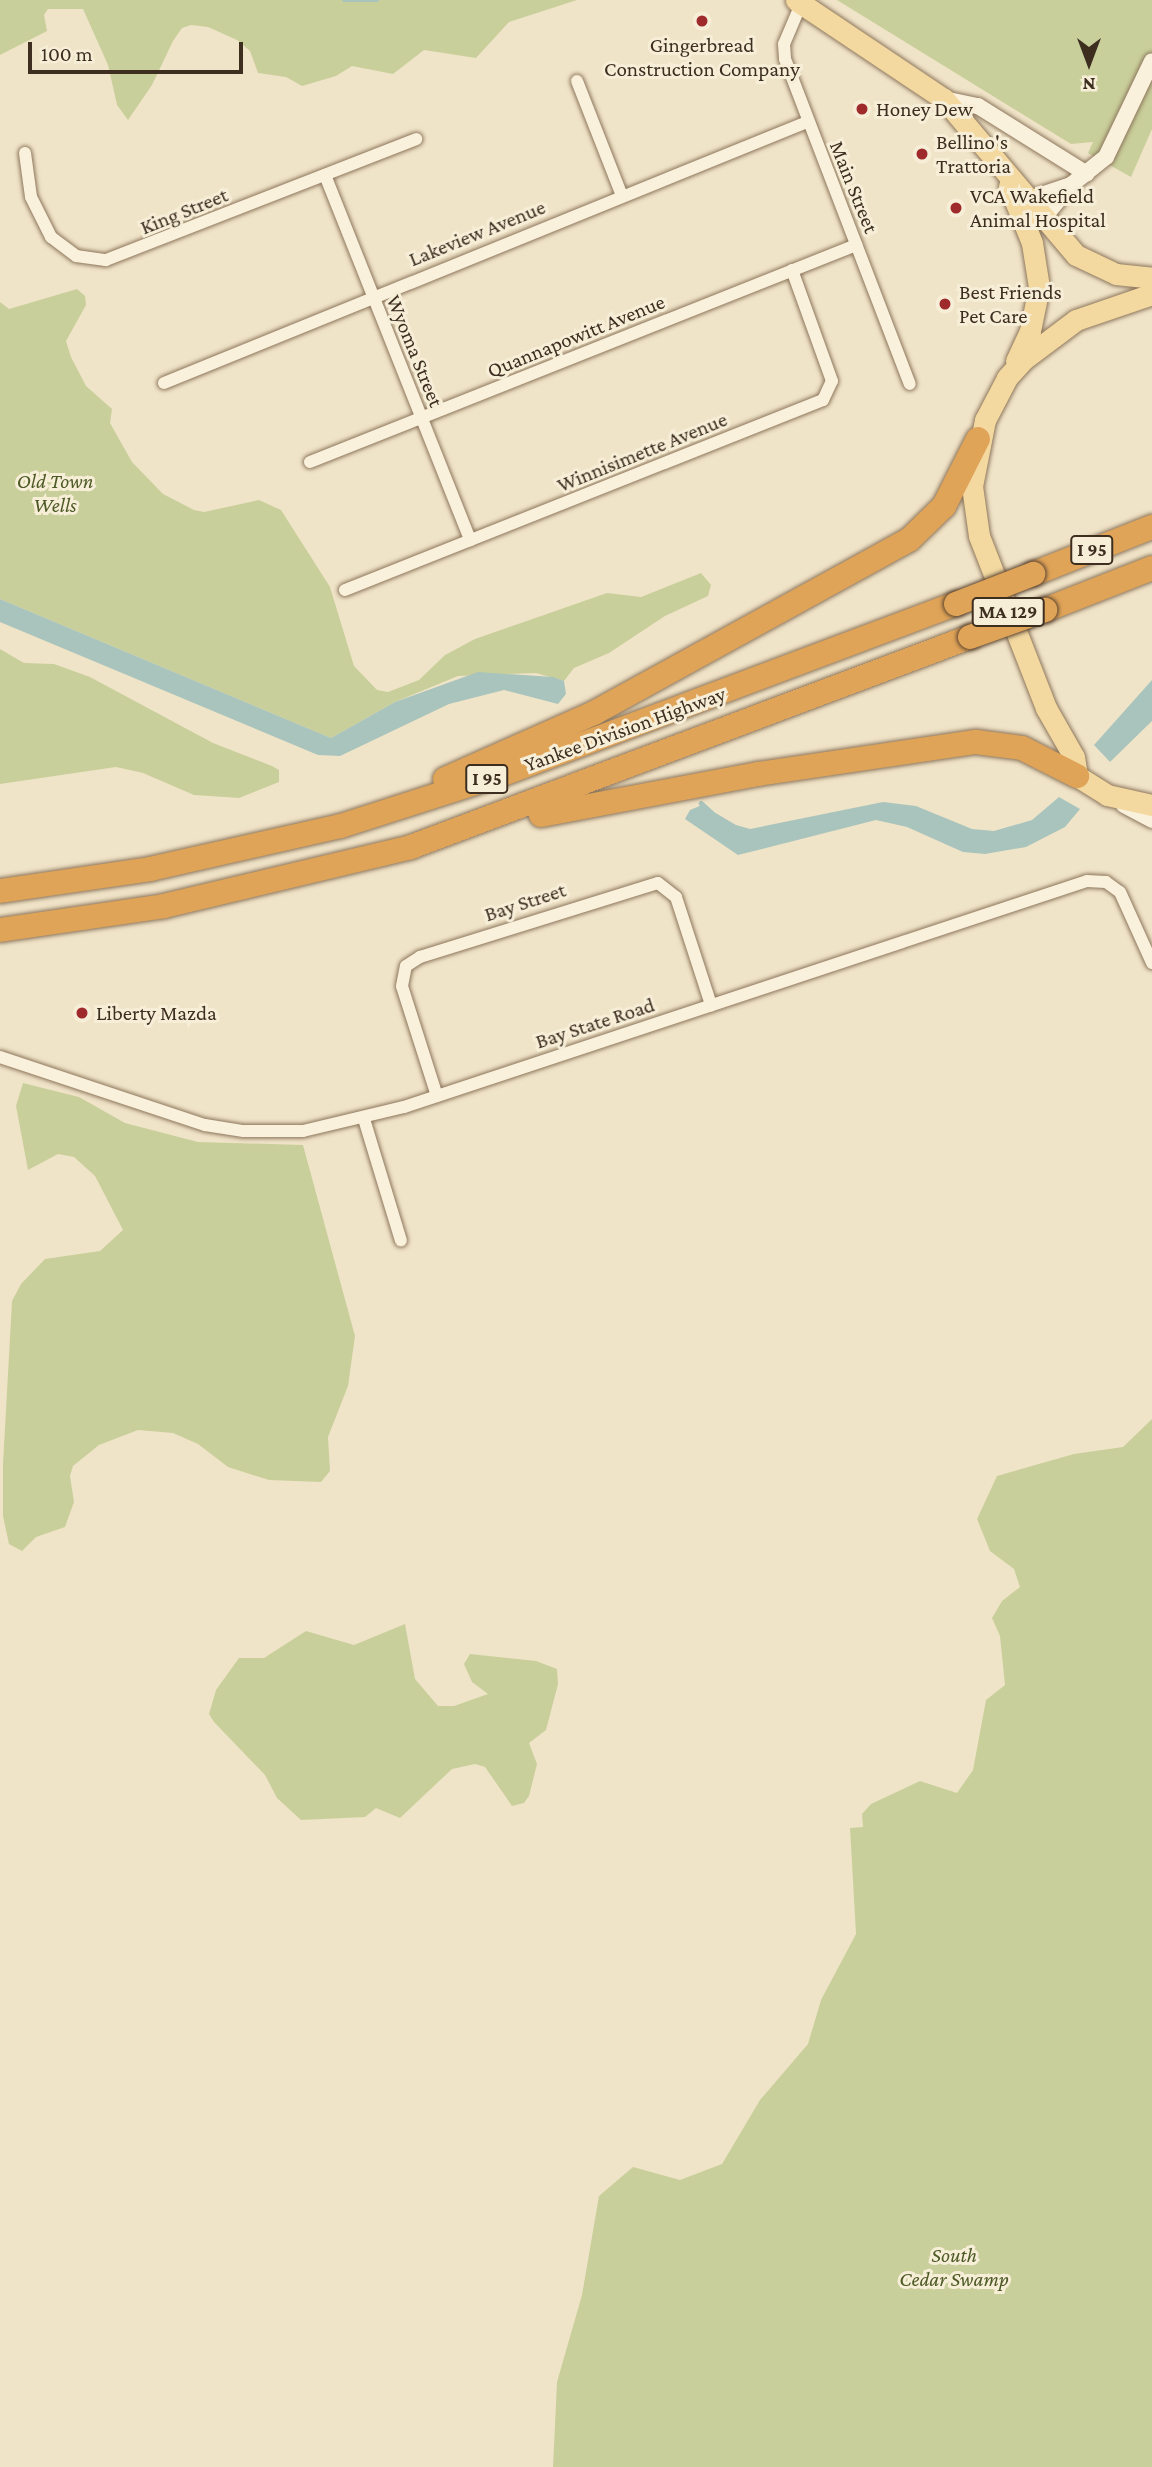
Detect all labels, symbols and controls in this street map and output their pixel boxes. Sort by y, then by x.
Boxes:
marker: Gingerbread Construction Company [694,13,710,29]
scale bar [32,28,247,72]
north arrow [1054,28,1124,98]
place label: Gingerbread Construction Company [604,32,800,82]
text: 100 m [41,42,93,66]
text: N [1083,74,1095,95]
place label: Honey Dew [876,96,973,122]
marker: Honey Dew [854,101,870,117]
place label: Bellino's Trattoria [936,129,1011,179]
street label: Main Street [824,137,884,237]
marker: Bellino's Trattoria [914,146,930,162]
street label: King Street [137,182,231,240]
place label: VCA Wakefield Animal Hospital [970,183,1106,233]
street label: Lakeview Avenue [405,194,549,272]
marker: VCA Wakefield Animal Hospital [948,200,964,216]
place label: Best Friends Pet Care [959,279,1062,329]
street label: Quannapowitt Avenue [484,289,668,383]
street label: Wyoma Street [381,291,449,411]
marker: Best Friends Pet Care [937,296,953,312]
street label: Winnisimette Avenue [553,406,731,498]
park label: Old Town Wells [17,468,93,518]
road number: I 95 [1069,534,1115,566]
road number: MA 129 [971,596,1045,628]
street label: Yankee Division Highway [521,681,729,777]
road number: I 95 [464,764,510,794]
street label: Bay Street [481,877,569,927]
street label: Bay State Road [532,992,658,1054]
place label: Liberty Mazda [96,1000,217,1026]
marker: Liberty Mazda [74,1005,90,1021]
park label: South Cedar Swamp [899,2242,1009,2292]

